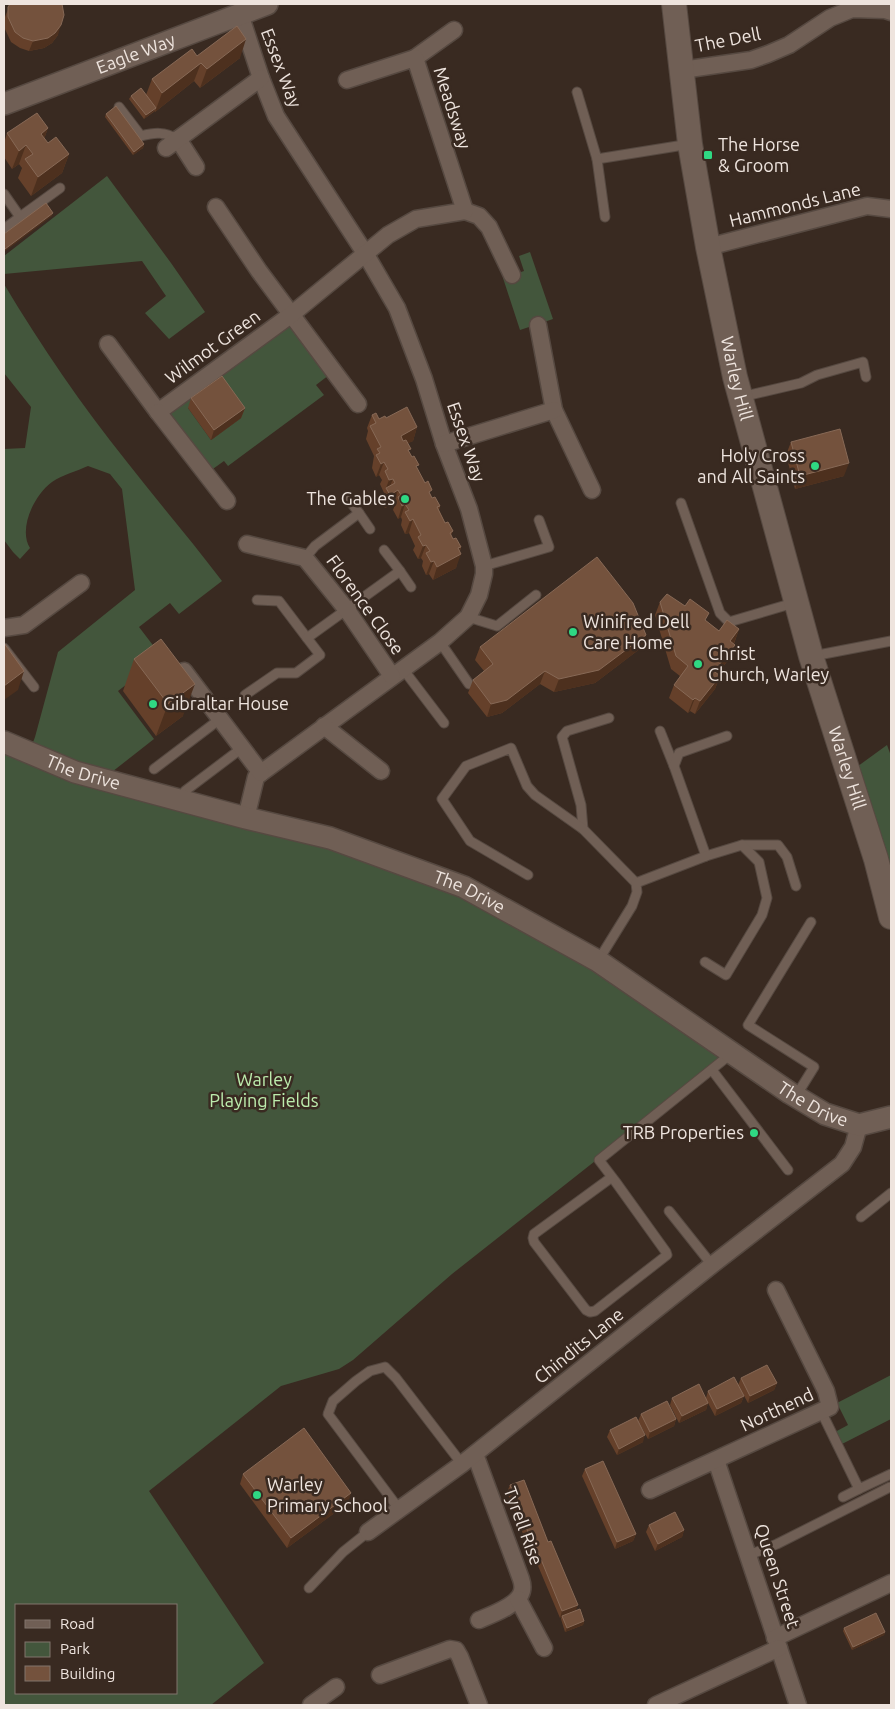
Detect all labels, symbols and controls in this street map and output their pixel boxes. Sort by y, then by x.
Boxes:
street label: The Dell [693,23,763,55]
street label: Essex Way [258,25,306,110]
street label: Eagle Way [93,29,178,77]
street label: Meadsway [430,64,476,152]
place label: The Horse & Groom [718,134,800,175]
marker: The Horse & Groom [702,149,714,161]
street label: Hammonds Lane [727,178,863,230]
street label: Wilmot Green [161,305,264,387]
street label: Warley Hill [718,334,757,423]
street label: Essex Way [444,399,490,485]
place label: Holy Cross and All Saints [697,445,805,486]
marker: Holy Cross and All Saints [809,460,821,472]
place label: The Gables [306,488,395,508]
marker: The Gables [399,493,411,505]
street label: Florence Close [323,551,409,658]
place label: Winifred Dell Care Home [583,611,690,652]
marker: Winifred Dell Care Home [567,626,579,638]
place label: Christ Church, Warley [708,643,830,684]
marker: Christ Church, Warley [692,658,704,670]
place label: Gibraltar House [163,693,289,713]
marker: Gibraltar House [147,698,159,710]
street label: Warley Hill [825,724,871,812]
street label: The Drive [43,750,123,793]
street label: The Drive [431,866,509,917]
park label: Warley Playing Fields [209,1069,319,1110]
street label: The Drive [774,1077,851,1130]
place label: TRB Properties [623,1122,744,1142]
marker: TRB Properties [748,1127,760,1139]
street label: Chindits Lane [530,1303,627,1387]
street label: Northend [737,1383,816,1435]
place label: Warley Primary School [267,1474,388,1515]
street label: Tyrell Rise [501,1484,547,1568]
marker: Warley Primary School [251,1489,263,1501]
street label: Queen Street [751,1521,804,1631]
legend [15,1604,178,1694]
text: Road [60,1615,95,1632]
text: Park [60,1640,90,1657]
text: Building [60,1665,115,1682]

